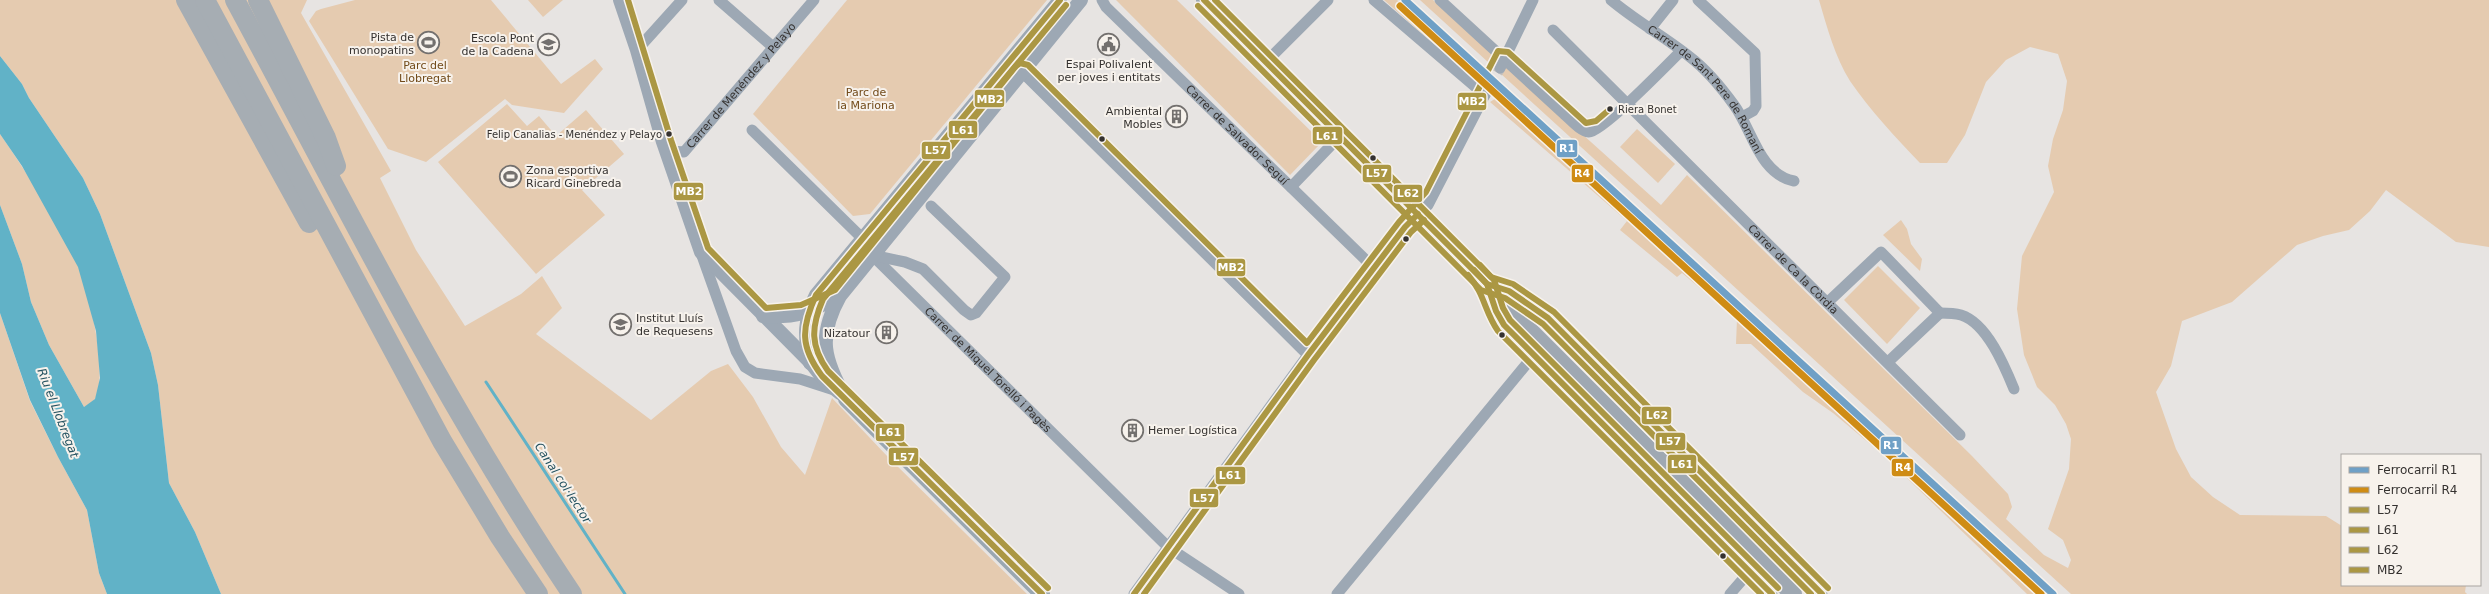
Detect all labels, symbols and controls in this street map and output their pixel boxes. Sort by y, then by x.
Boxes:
street label: Carrer de Menéndez y Pelayo [684,20,798,151]
street label: Carrer de Sant Pere de Romaní [1645,22,1766,157]
sports icon: Pista de monopatins [416,30,442,56]
place label: Pista de monopatins [349,31,414,57]
school or university icon: Escola Pont de la Cadena [536,31,562,57]
public building icon: Espai Polivalent per joves i entitats [1096,31,1122,57]
place label: Escola Pont de la Cadena [462,32,535,58]
place label: Espai Polivalent per joves i entitats [1058,58,1161,84]
park label: Parc del Llobregat [399,59,452,85]
street label: Carrer de Salvador Seguí [1183,82,1292,188]
park label: Parc de la Mariona [837,86,895,112]
line badge: MB2 [974,89,1005,108]
line badge: MB2 [1457,92,1487,111]
text: MB2 [977,93,1003,106]
text: MB2 [1459,95,1485,108]
building icon: Ambiental Mobles [1164,104,1190,130]
marker: Riera Bonet [1605,104,1615,114]
place label: Riera Bonet [1618,104,1677,115]
place label: Ambiental Mobles [1106,105,1162,131]
line badge: L61 [948,120,978,139]
text: L61 [952,124,974,137]
line badge: L61 [1312,126,1343,145]
place label: Felip Canalias - Menéndez y Pelayo [487,129,662,140]
marker: Felip Canalias - Menéndez y Pelayo [664,129,674,139]
text: L61 [1316,130,1338,143]
unlabelled marker [1097,134,1107,144]
line badge: R1 [1556,139,1578,158]
line badge: L57 [921,141,951,160]
text: R1 [1559,142,1575,155]
text: L57 [925,144,947,157]
unlabelled marker [1368,153,1378,163]
sports icon: Zona esportiva Ricard Ginebreda [497,163,523,189]
place label: Zona esportiva Ricard Ginebreda [526,164,621,190]
line badge: L57 [1362,164,1392,183]
line badge: R4 [1571,164,1594,183]
text: L57 [1366,167,1388,180]
text: R4 [1574,167,1590,180]
line badge: MB2 [673,182,704,201]
line badge: L62 [1393,184,1423,203]
text: MB2 [676,185,702,198]
text: L62 [1397,187,1419,200]
street label: Carrer de Ca la Còrdia [1745,221,1841,317]
unlabelled marker [1401,234,1411,244]
line badge: MB2 [1216,258,1246,277]
text: MB2 [1218,261,1244,274]
street label: Carrer de Miquel Torelló i Pagès [922,304,1054,435]
school or university icon: Institut Lluís de Requesens [607,311,633,337]
place label: Institut Lluís de Requesens [636,312,713,338]
building icon: Nizatour [873,320,899,346]
place label: Nizatour [824,327,870,340]
unlabelled marker [1497,330,1507,340]
water label: Riu el Llobregat [35,366,82,461]
line badge: L62 [1641,406,1672,425]
text: L62 [1646,409,1668,422]
building icon: Hemer Logística [1119,417,1145,443]
line badge: L61 [875,423,905,442]
place label: Hemer Logística [1148,424,1237,437]
text: L61 [879,426,901,439]
line badge: L57 [1655,432,1686,451]
text: L57 [1659,435,1681,448]
line badge: R1 [1880,436,1902,455]
text: R1 [1883,439,1899,452]
water label: Canal col·lector [532,440,595,527]
line badge: L57 [888,447,919,466]
text: L57 [893,451,915,464]
line badge: L61 [1667,454,1697,474]
legend [2341,454,2481,586]
text: L61 [1671,458,1693,471]
line badge: R4 [1891,458,1914,477]
text: R4 [1895,461,1911,474]
text: Ferrocarril R1 [2377,463,2457,477]
line badge: L61 [1215,466,1246,485]
text: L61 [1219,469,1241,482]
text: Ferrocarril R4 [2377,483,2457,497]
line badge: L57 [1189,488,1219,508]
text: L57 [1193,492,1215,505]
text: L57 [2377,503,2399,517]
text: L61 [2377,523,2399,537]
text: L62 [2377,543,2399,557]
unlabelled marker [1718,551,1728,561]
text: MB2 [2377,563,2403,577]

